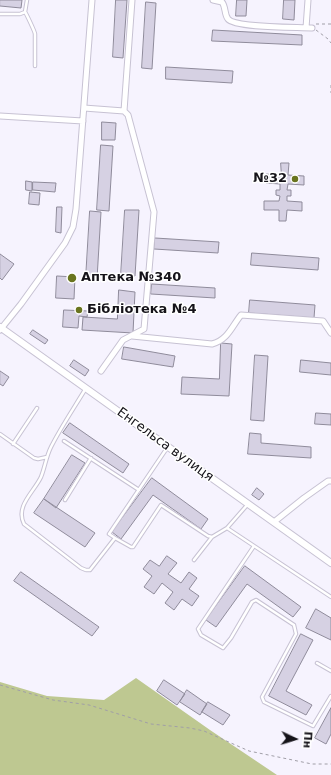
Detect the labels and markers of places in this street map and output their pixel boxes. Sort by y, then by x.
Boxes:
place label: №32 [253,171,287,187]
marker: №32 [290,174,300,184]
place label: Аптека №340 [81,270,181,286]
marker: Аптека №340 [66,272,78,284]
place label: Бібліотека №4 [87,302,197,318]
marker: Бібліотека №4 [74,305,84,315]

